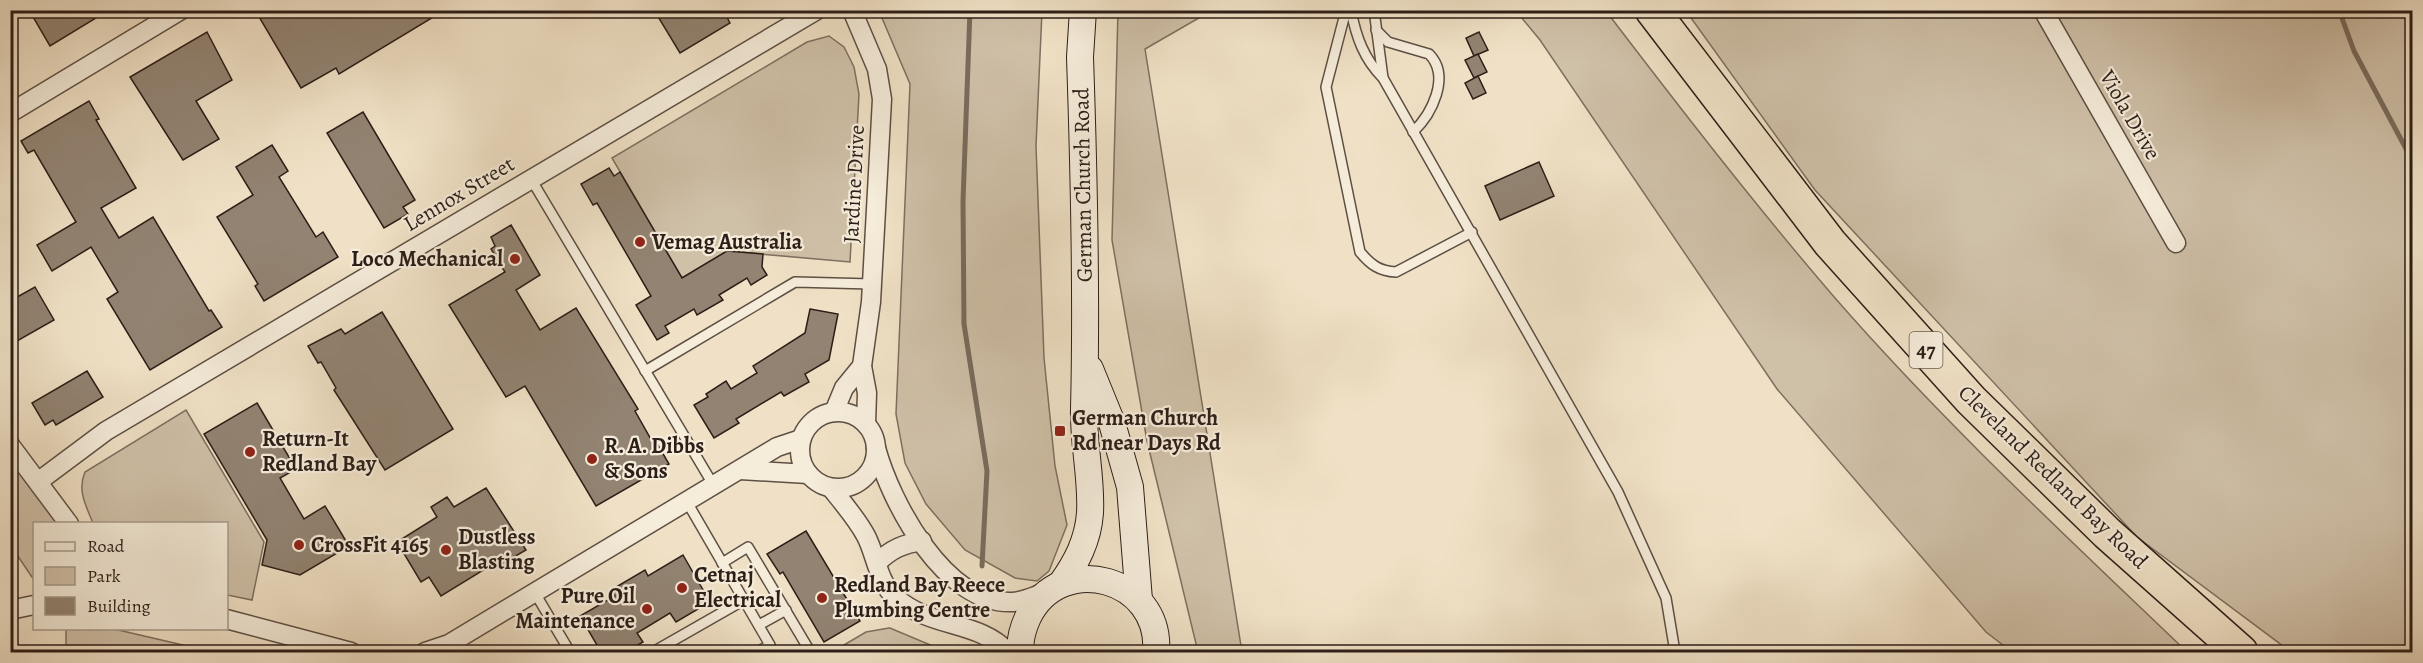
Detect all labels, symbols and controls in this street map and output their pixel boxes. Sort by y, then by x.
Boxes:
street label: Viola Drive [2092,64,2168,165]
street label: German Church Road [1066,87,1100,282]
street label: Jardine Drive [836,124,872,244]
street label: Lennox Street [398,149,520,239]
place label: Vemag Australia [651,227,803,257]
marker: Vemag Australia [633,235,647,249]
place label: Loco Mechanical [351,244,503,274]
marker: Loco Mechanical [508,252,522,266]
road number: 47 [1910,332,1942,368]
street label: Cleveland Redland Bay Road [1951,378,2155,576]
place label: German Church Rd near Days Rd [1072,403,1221,458]
place label: Return-It Redland Bay [262,424,377,479]
marker: German Church Rd near Days Rd [1053,424,1067,438]
place label: R. A. Dibbs & Sons [604,431,704,486]
marker: Return-It Redland Bay [243,445,257,459]
marker: R. A. Dibbs & Sons [585,452,599,466]
legend [33,522,228,630]
place label: Dustless Blasting [458,522,535,577]
place label: CrossFit 4165 [311,530,429,560]
text: Road [87,534,125,558]
marker: CrossFit 4165 [292,538,306,552]
marker: Dustless Blasting [439,543,453,557]
place label: Cetnaj Electrical [694,560,781,615]
text: Park [87,564,121,588]
place label: Redland Bay Reece Plumbing Centre [834,570,1005,625]
place label: Pure Oil Maintenance [515,581,635,636]
marker: Cetnaj Electrical [675,581,689,595]
marker: Redland Bay Reece Plumbing Centre [815,591,829,605]
text: Building [87,594,151,618]
marker: Pure Oil Maintenance [640,602,654,616]

